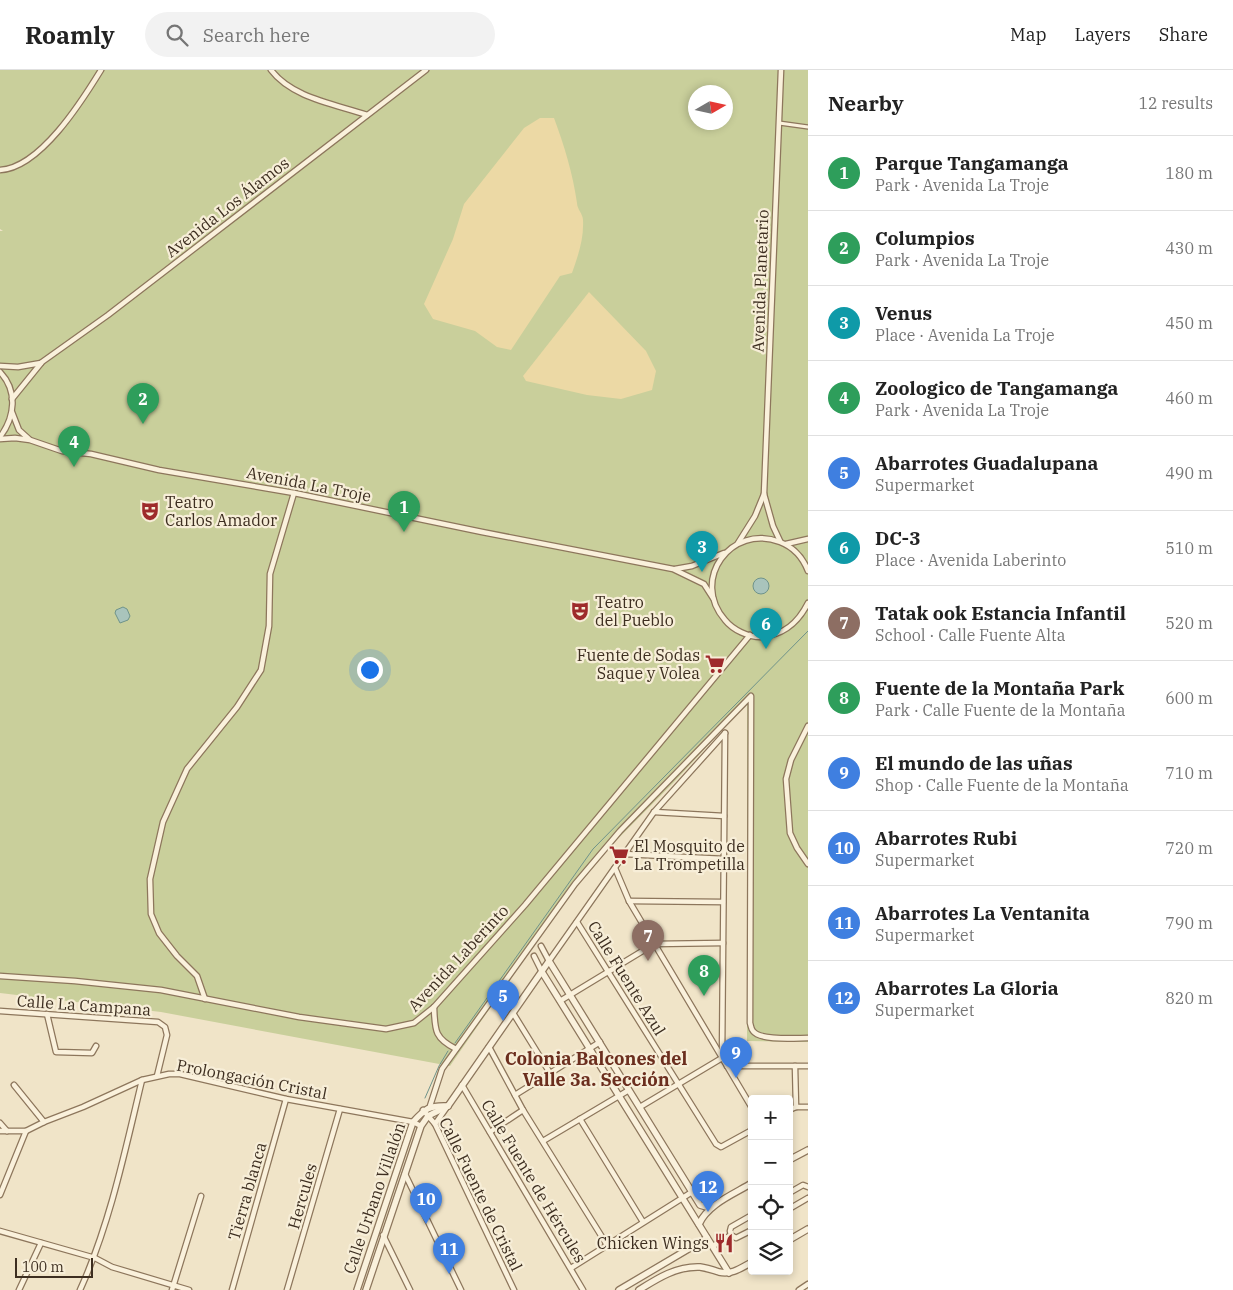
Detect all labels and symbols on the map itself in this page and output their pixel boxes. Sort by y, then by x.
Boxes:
north arrow [688,85,733,130]
street label: Avenida Los Álamos [161,152,293,262]
street label: Avenida Planetario [748,209,772,353]
pin: 2 [127,383,159,424]
pin: 4 [58,426,90,467]
street label: Avenida La Troje [245,462,373,506]
pin: 1 [388,491,420,532]
place label: Teatro Carlos Amador [165,492,277,530]
theatre icon: Teatro Carlos Amador [139,500,161,522]
pin: 3 [686,531,718,572]
place label: Teatro del Pueblo [595,592,674,630]
theatre icon: Teatro del Pueblo [569,600,591,622]
pin: 6 [750,608,782,649]
place label: Fuente de Sodas Saque y Volea [577,645,700,683]
supermarket icon: Fuente de Sodas Saque y Volea [704,653,726,675]
your location [357,657,383,683]
place label: El Mosquito de La Trompetilla [634,836,745,874]
supermarket icon: El Mosquito de La Trompetilla [608,844,630,866]
street label: Avenida Laberinto [403,901,513,1015]
street label: Calle Fuente Azul [584,917,670,1039]
pin: 7 [632,920,664,961]
pin: 8 [688,955,720,996]
pin: 5 [487,980,519,1021]
street label: Calle La Campana [16,990,152,1020]
pin: 9 [720,1037,752,1078]
district label: Colonia Balcones del Valle 3a. Sección [505,1047,687,1091]
street label: Prolongación Cristal [175,1055,329,1103]
street label: Calle Fuente de Hércules [477,1096,591,1266]
street label: Calle Fuente de Cristal [435,1114,527,1274]
street label: Calle Urbano Villalón [339,1120,409,1276]
street label: Tierra blanca [223,1139,271,1242]
street label: Hercules [283,1161,321,1231]
pin: 12 [692,1171,724,1212]
pin: 10 [410,1183,442,1224]
restaurant icon: Chicken Wings [713,1232,735,1254]
pin: 11 [433,1233,465,1274]
place label: Chicken Wings [597,1233,709,1253]
scale bar [15,1255,92,1278]

